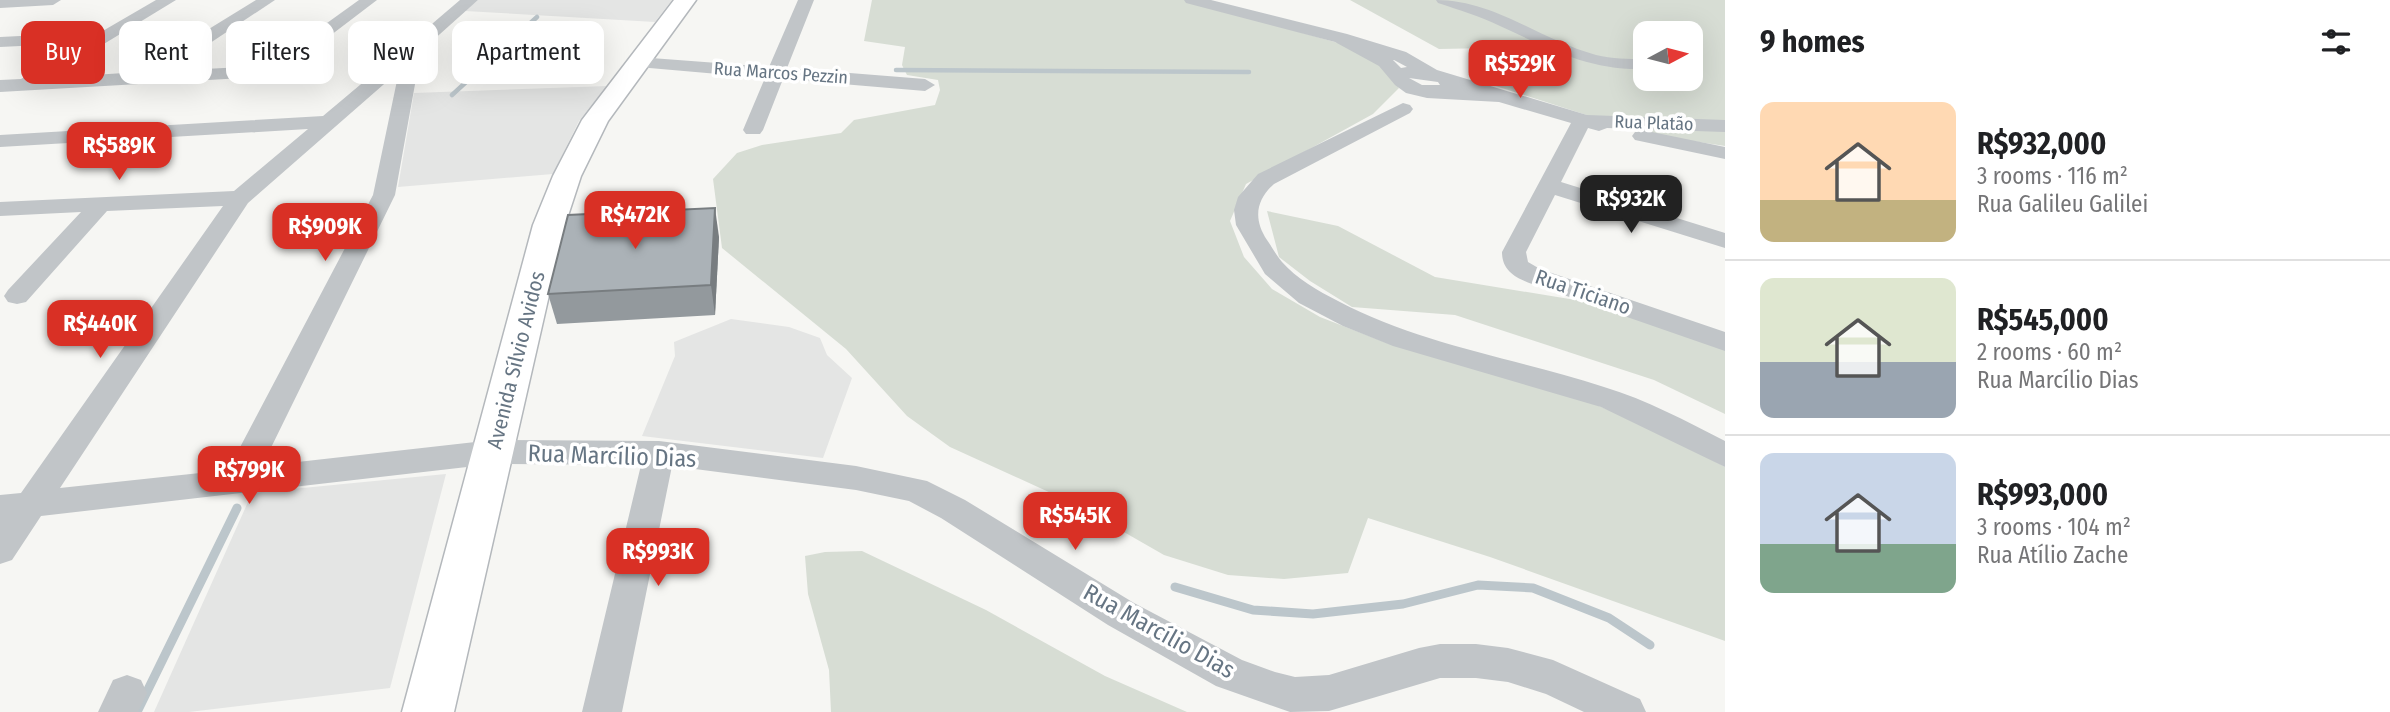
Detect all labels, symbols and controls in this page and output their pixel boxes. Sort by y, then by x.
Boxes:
chip: Buy [21,21,105,84]
chip: Rent [119,21,212,84]
chip: Filters [226,21,334,84]
chip: New [348,21,438,84]
chip: Apartment [452,21,604,84]
north arrow [1633,21,1703,91]
map controls [1633,21,1703,91]
icon: filters [2317,23,2355,61]
text: 9 homes [1760,24,1865,60]
pin: R$529K [1463,41,1577,100]
text: R$529K [1485,49,1555,77]
street label: Rua Marcos Pezzin [713,57,849,89]
street label: Rua Platão [1614,111,1694,135]
pin: R$589K [62,122,176,182]
text: R$932,000 [1977,126,2106,162]
icon: home [1816,130,1900,214]
text: R$589K [83,131,155,159]
text: 3 rooms · 116 m² [1977,162,2128,190]
pin: R$932K [1574,176,1688,235]
text: R$932K [1596,184,1666,212]
text: Rua Galileu Galilei [1977,190,2148,218]
pin: R$472K [578,191,692,251]
text: R$472K [600,200,670,228]
pin: R$909K [268,204,382,263]
text: R$909K [288,212,362,240]
street label: Rua Ticiano [1532,264,1634,320]
street label: Avenida Sílvio Avidos [481,268,551,452]
pin: R$440K [43,300,157,360]
text: R$545,000 [1977,302,2109,338]
icon: home [1816,306,1900,390]
text: R$440K [63,309,137,337]
text: 2 rooms · 60 m² [1977,338,2122,366]
text: Rua Marcílio Dias [1977,366,2139,394]
street label: Rua Marcílio Dias [527,439,697,473]
pin: R$799K [192,447,306,506]
text: R$799K [214,455,284,483]
text: R$993,000 [1977,477,2108,513]
icon: home [1816,481,1900,565]
pin: R$545K [1018,492,1132,552]
text: R$545K [1039,501,1111,529]
text: 3 rooms · 104 m² [1977,513,2131,541]
pin: R$993K [601,528,715,588]
text: R$993K [622,537,694,565]
text: Rua Atílio Zache [1977,541,2128,569]
street label: Rua Marcílio Dias [1078,578,1240,684]

